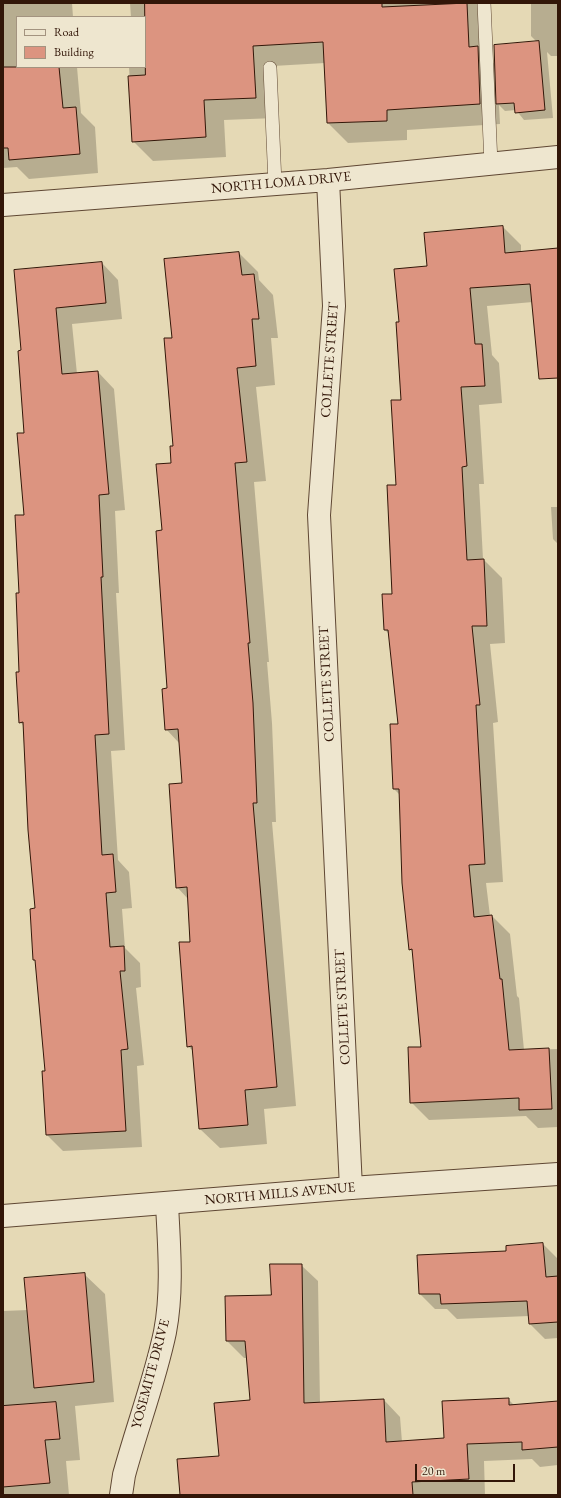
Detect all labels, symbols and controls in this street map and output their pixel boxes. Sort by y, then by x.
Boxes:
legend [16,16,146,68]
text: Road [54,24,79,40]
text: Building [54,44,94,60]
street label: NORTH LOMA DRIVE [210,169,352,197]
street label: COLLETE STREET [318,302,342,418]
street label: COLLETE STREET [316,626,338,742]
street label: COLLETE STREET [332,949,354,1065]
street label: NORTH MILLS AVENUE [204,1179,356,1209]
street label: YOSEMITE DRIVE [128,1317,174,1431]
scale bar [417,1456,517,1482]
text: 20 m [422,1463,445,1479]

